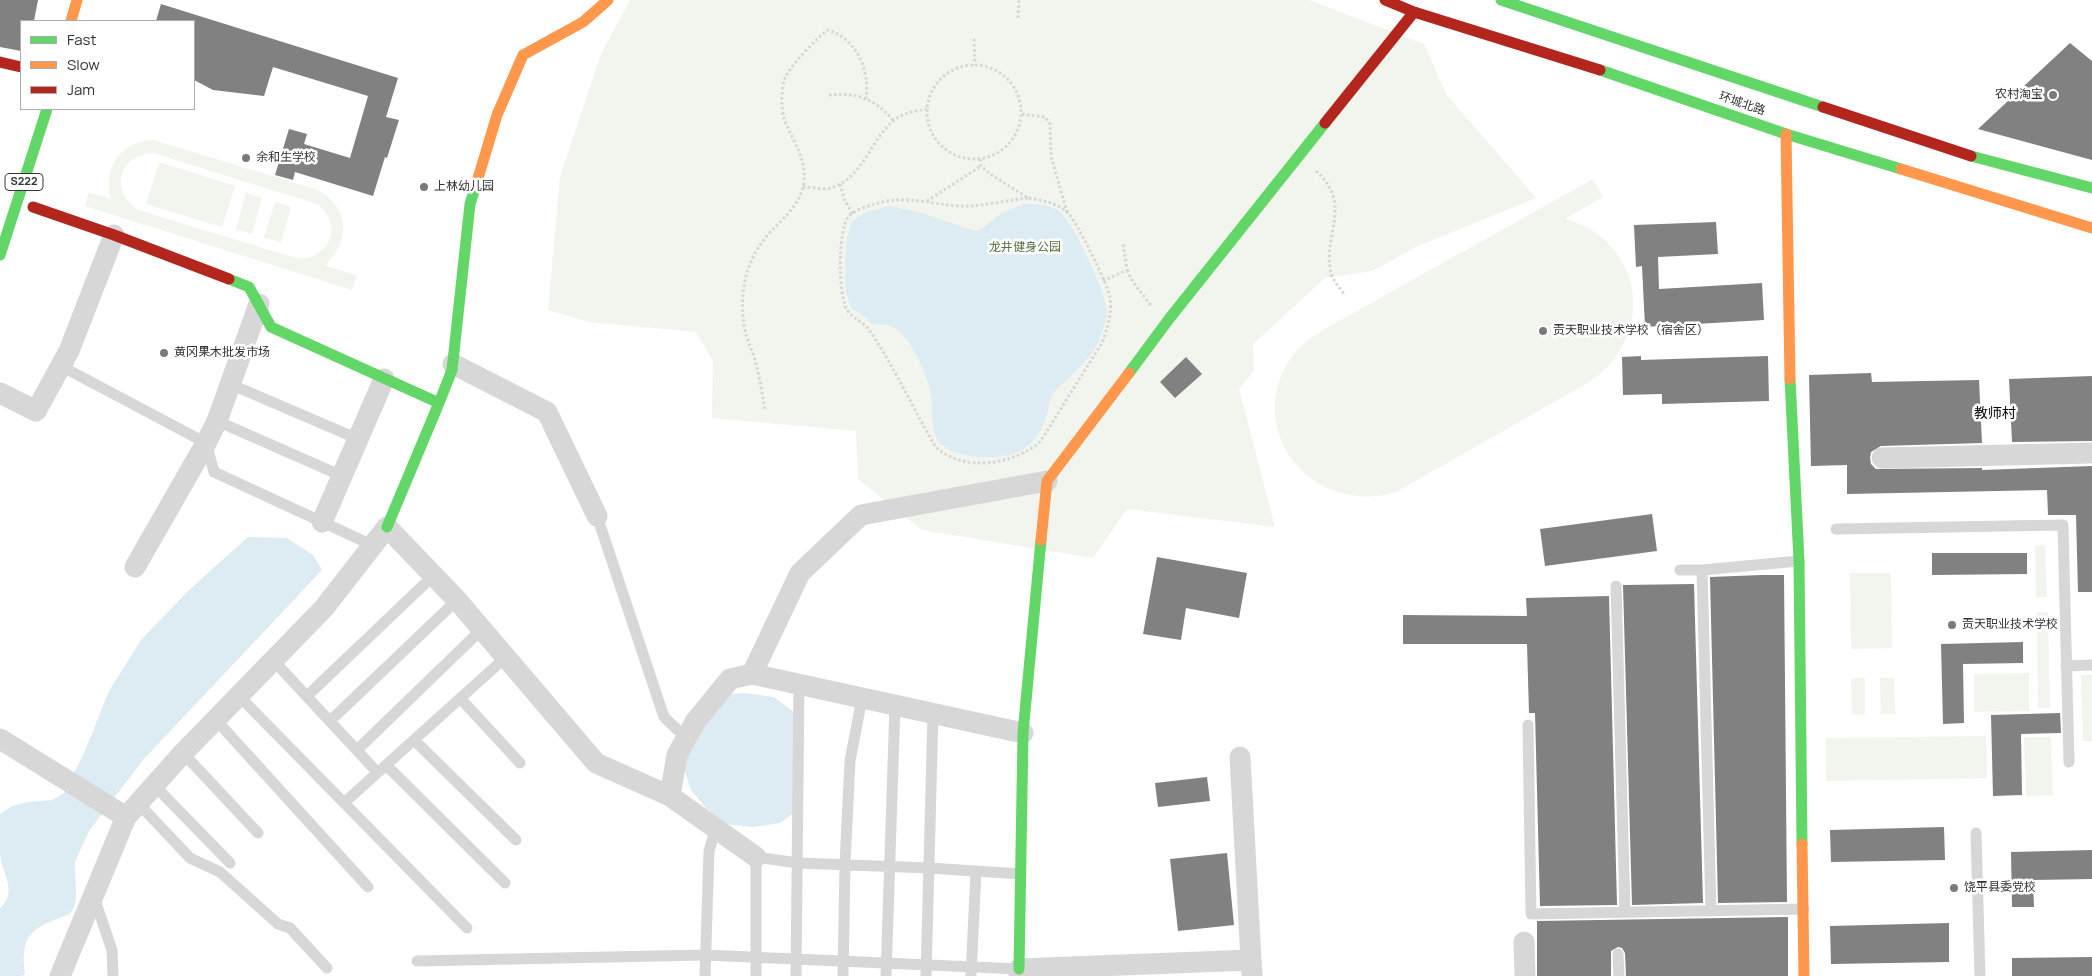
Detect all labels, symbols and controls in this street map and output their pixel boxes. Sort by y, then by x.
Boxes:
legend [20,20,195,110]
text: Fast [67,29,96,50]
text: Slow [67,54,100,75]
text: Jam [67,79,95,100]
place label: 农村淘宝 [1995,88,2043,102]
street label: 环城北路 [1717,89,1767,119]
marker: 农村淘宝 [2047,89,2059,101]
place label: 余和生学校 [256,151,316,165]
marker: 余和生学校 [240,152,252,164]
road number: S222 [5,173,43,190]
place label: 上林幼儿园 [434,180,494,194]
marker: 上林幼儿园 [418,181,430,193]
park label: 龙井健身公园 [989,241,1061,255]
place label: 贡天职业技术学校（宿舍区） [1553,324,1709,338]
marker: 贡天职业技术学校（宿舍区） [1537,325,1549,337]
place label: 黄冈果木批发市场 [174,346,270,360]
marker: 黄冈果木批发市场 [158,347,170,359]
district label: 教师村 [1974,406,2016,422]
place label: 贡天职业技术学校 [1962,618,2058,632]
marker: 贡天职业技术学校 [1946,619,1958,631]
place label: 饶平县委党校 [1964,881,2036,895]
marker: 饶平县委党校 [1948,882,1960,894]

